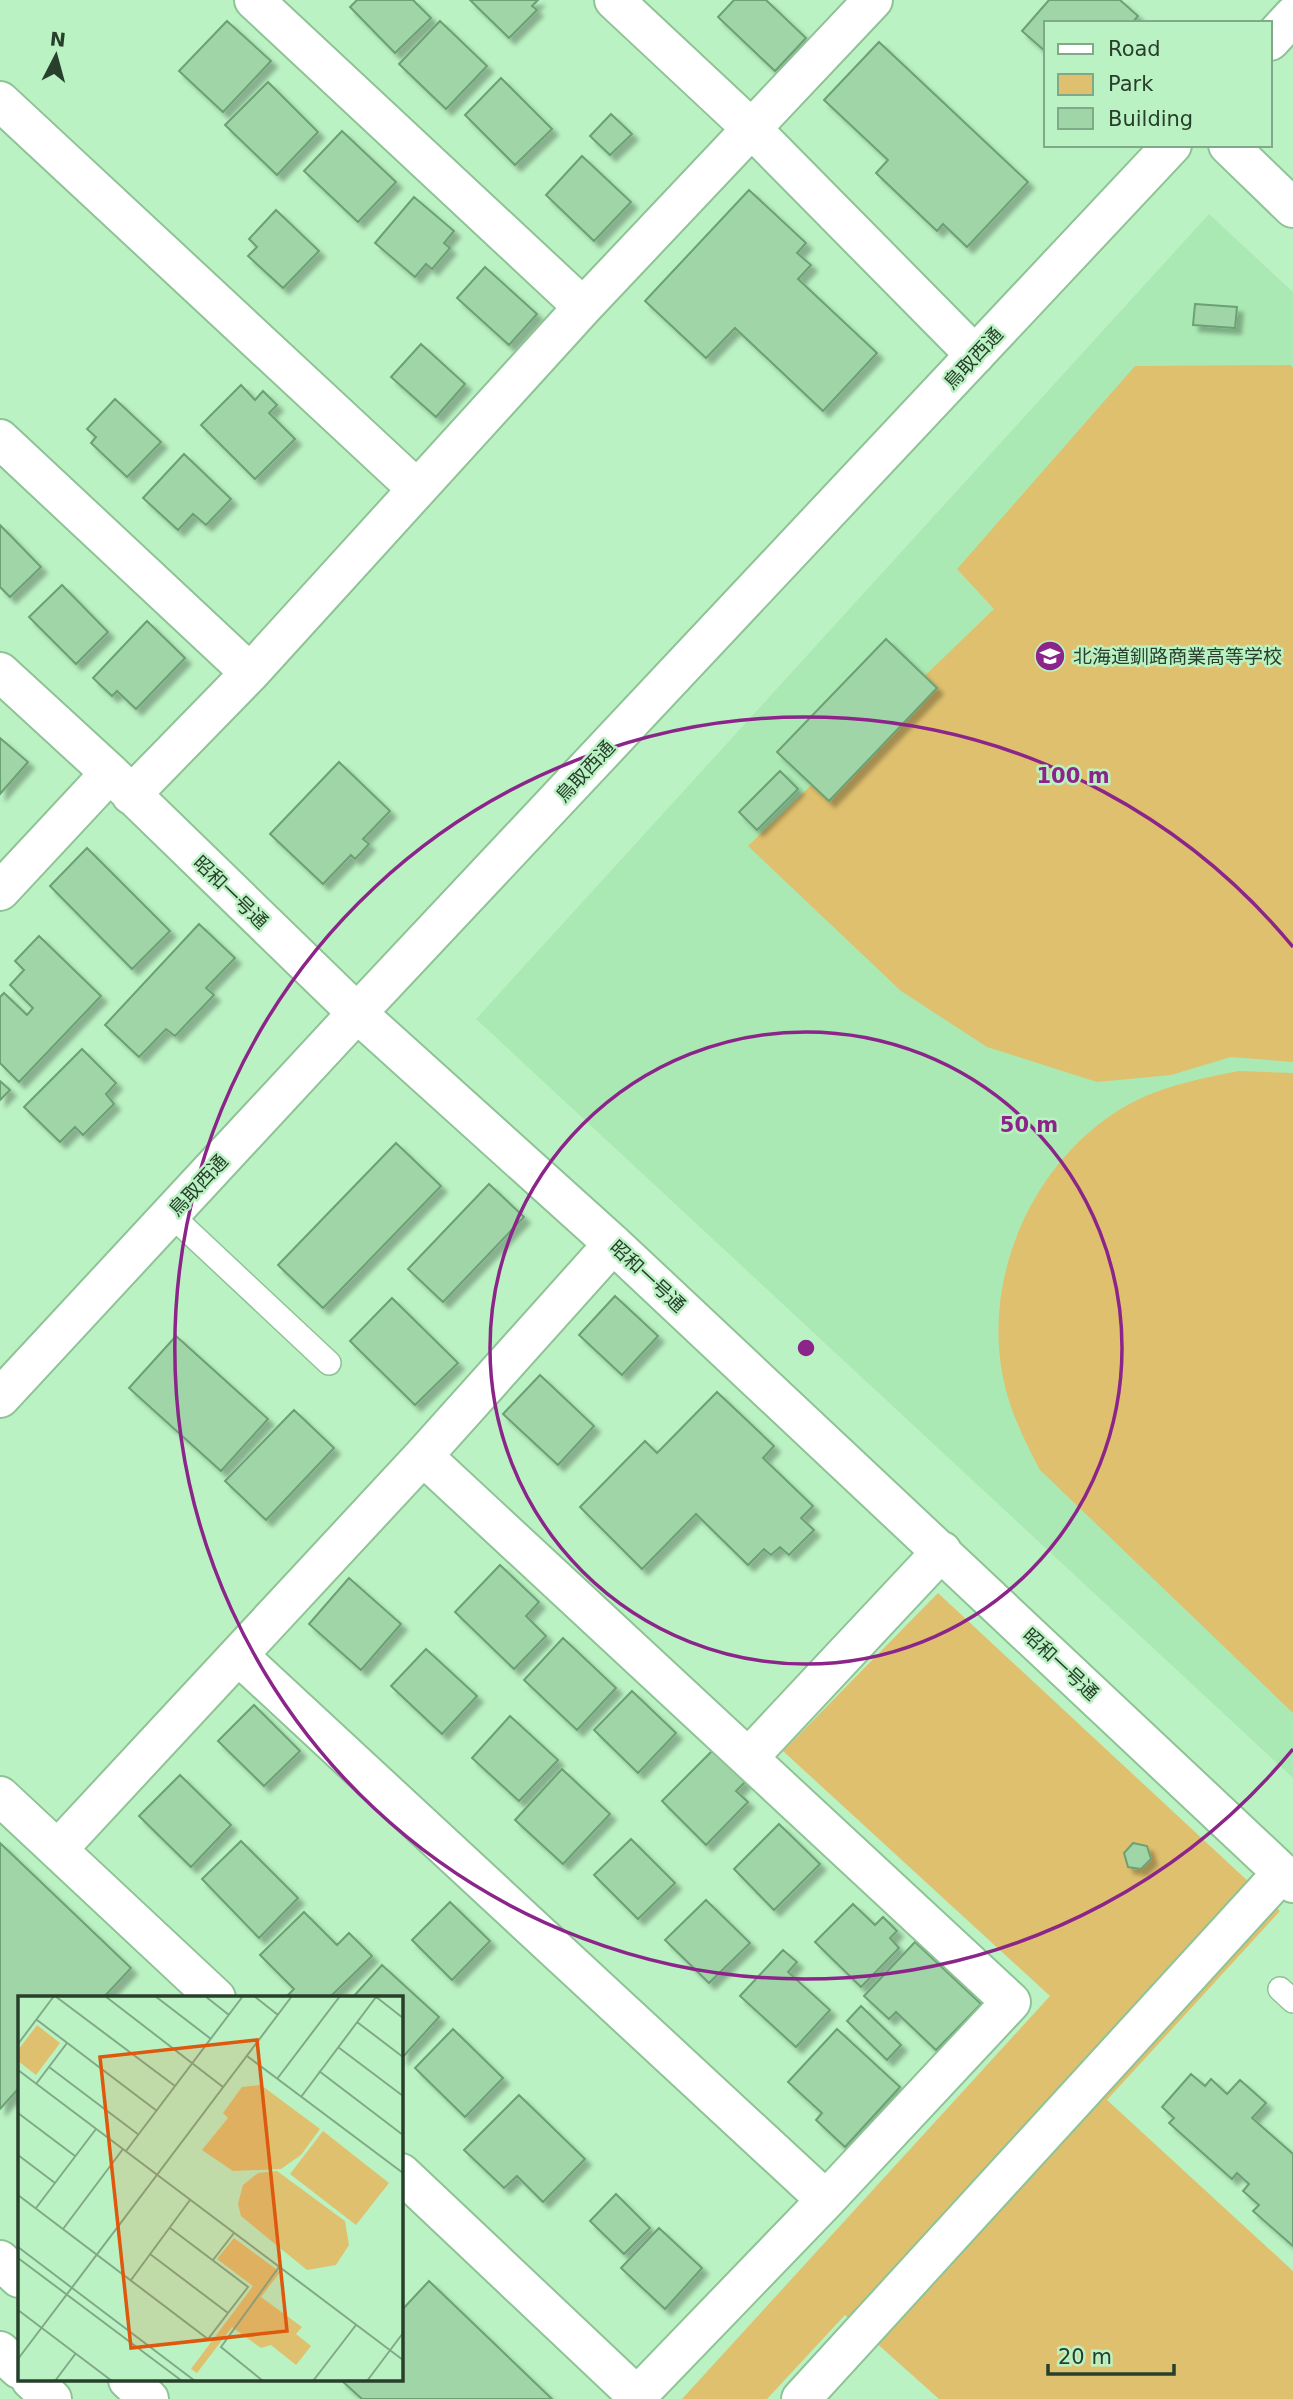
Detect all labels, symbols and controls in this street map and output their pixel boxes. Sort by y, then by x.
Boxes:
north arrow [21,21,91,91]
legend [1044,21,1272,147]
text: N [49,27,67,51]
text: Road [1108,37,1161,61]
text: Park [1108,72,1154,96]
text: Building [1108,107,1193,131]
street label: 鳥取西通 [939,323,1007,393]
school or university icon: 北海道釧路商業高等学校 [1033,639,1067,673]
place label: 北海道釧路商業高等学校 [1073,645,1282,667]
street label: 鳥取西通 [551,736,619,806]
text: 100 m [1036,764,1110,788]
street label: 昭和一号通 [189,851,273,933]
text: 50 m [1000,1113,1058,1137]
street label: 鳥取西通 [164,1150,232,1220]
street label: 昭和一号通 [606,1236,690,1316]
centre of rings [794,1336,818,1360]
street label: 昭和一号通 [1019,1624,1103,1704]
inset map [18,1996,402,2382]
scale bar [1048,2332,1174,2376]
text: 20 m [1058,2345,1112,2369]

